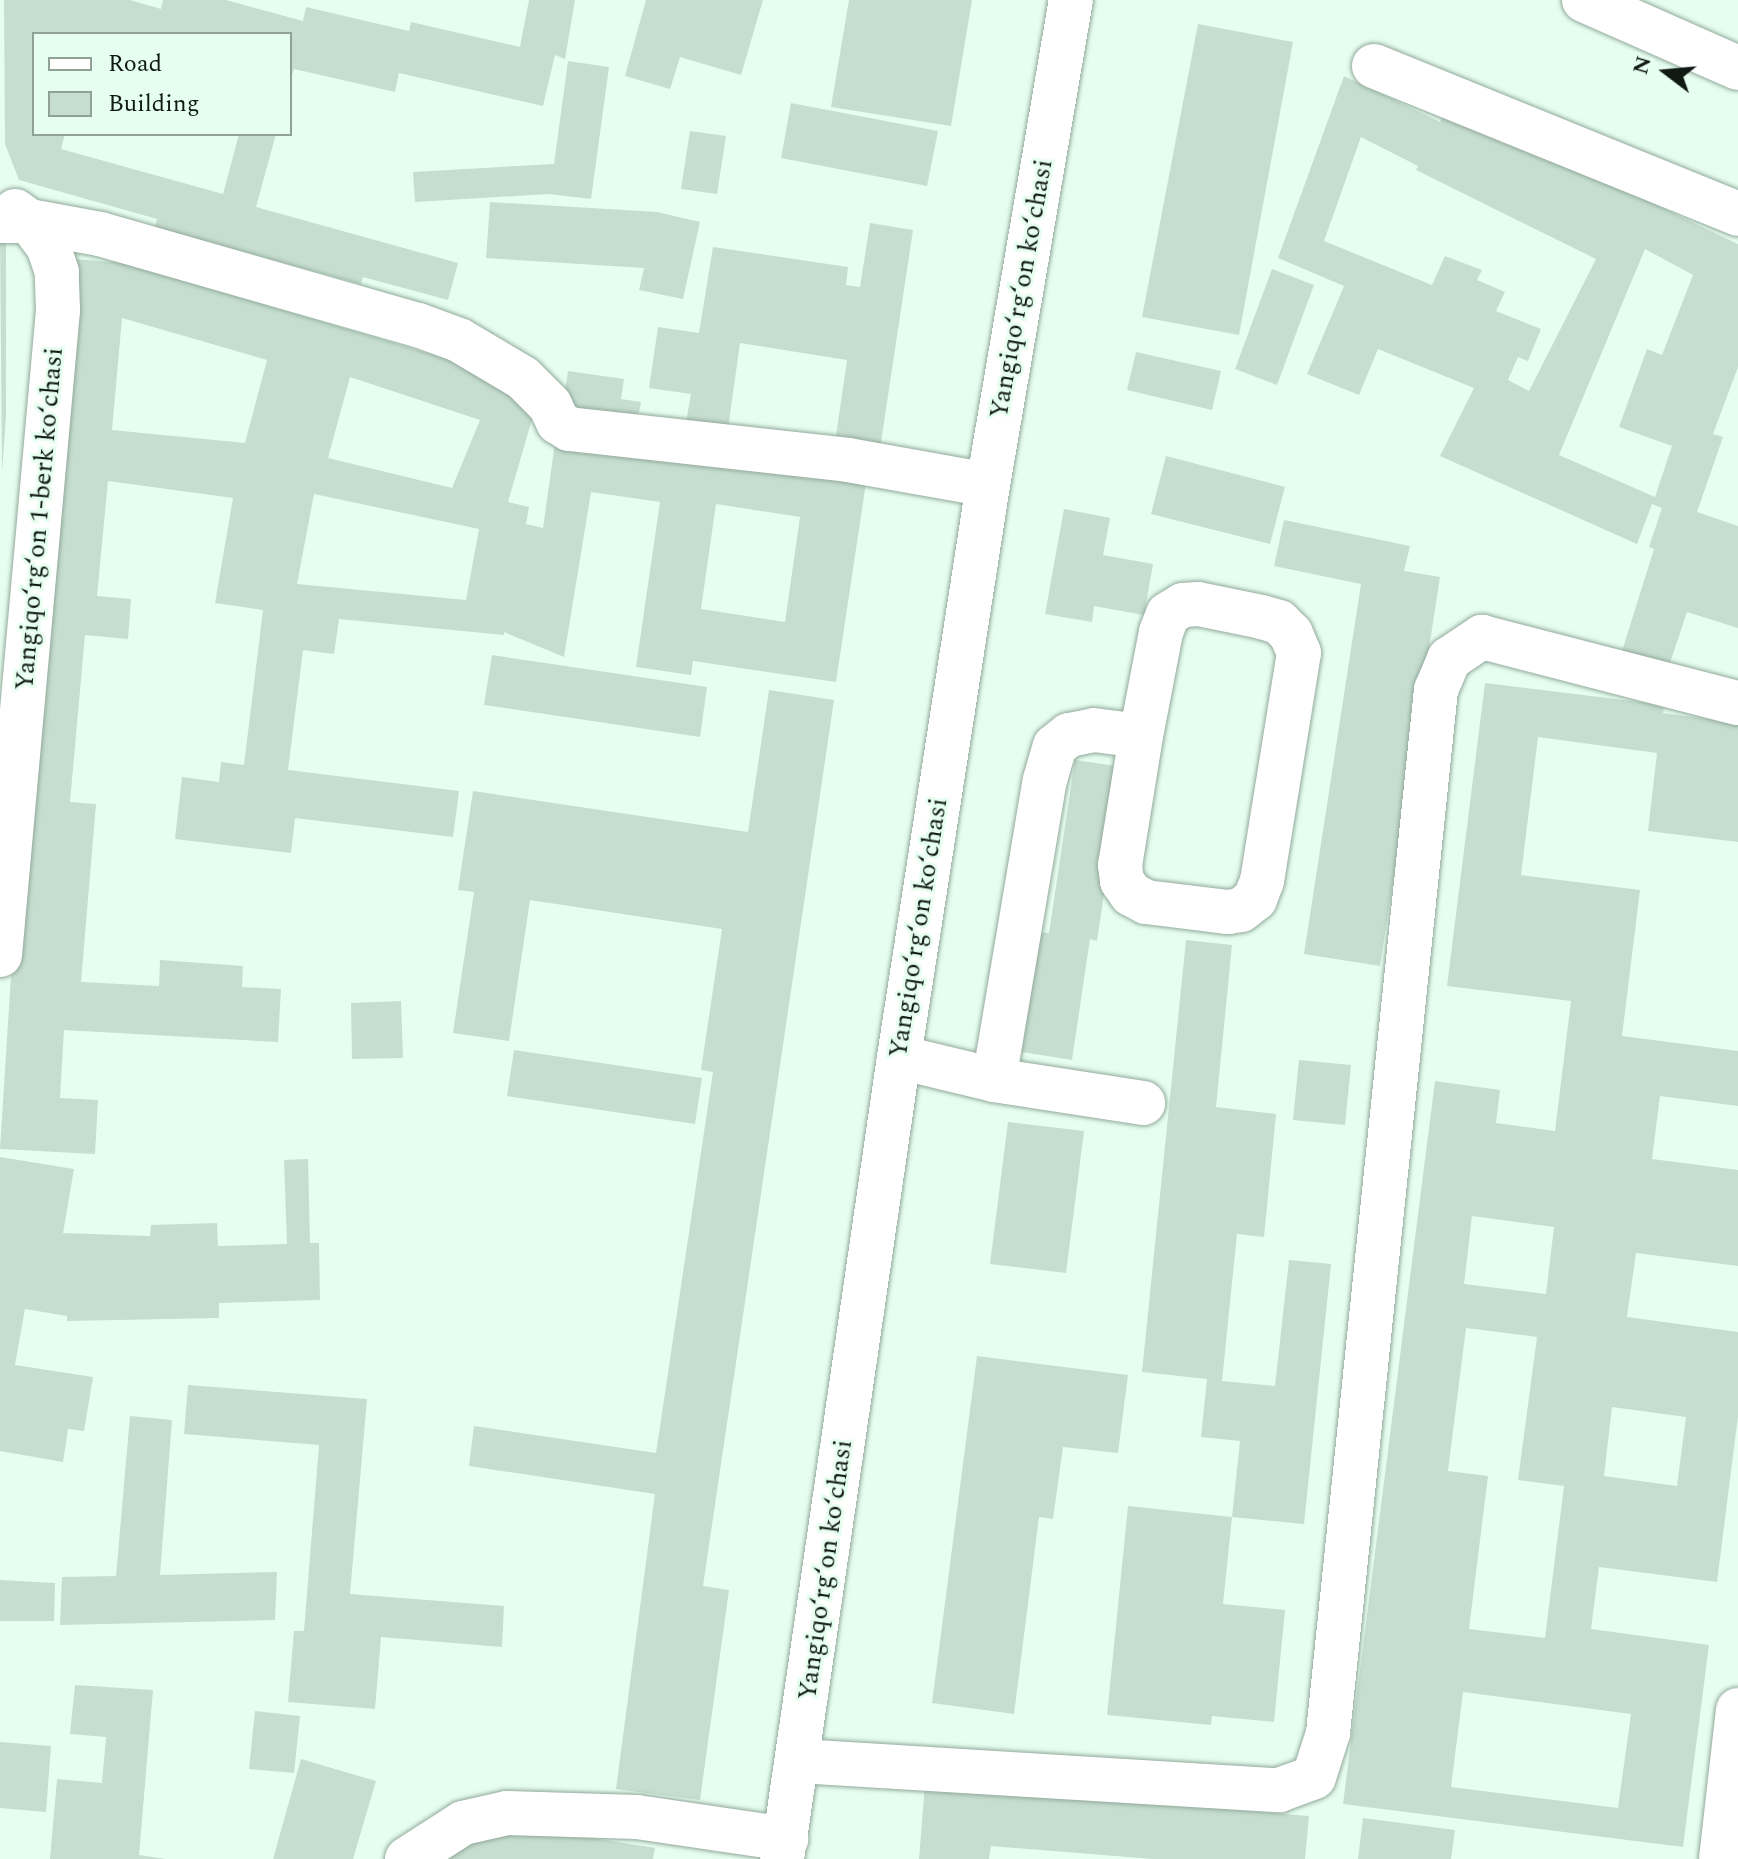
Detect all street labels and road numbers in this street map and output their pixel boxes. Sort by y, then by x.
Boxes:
street label: Yangiqoʻrgʻon koʻchasi [984,157,1060,421]
street label: Yangiqoʻrgʻon 1-berk koʻchasi [9,346,71,692]
street label: Yangiqoʻrgʻon koʻchasi [883,796,955,1060]
street label: Yangiqoʻrgʻon koʻchasi [792,1438,860,1702]

